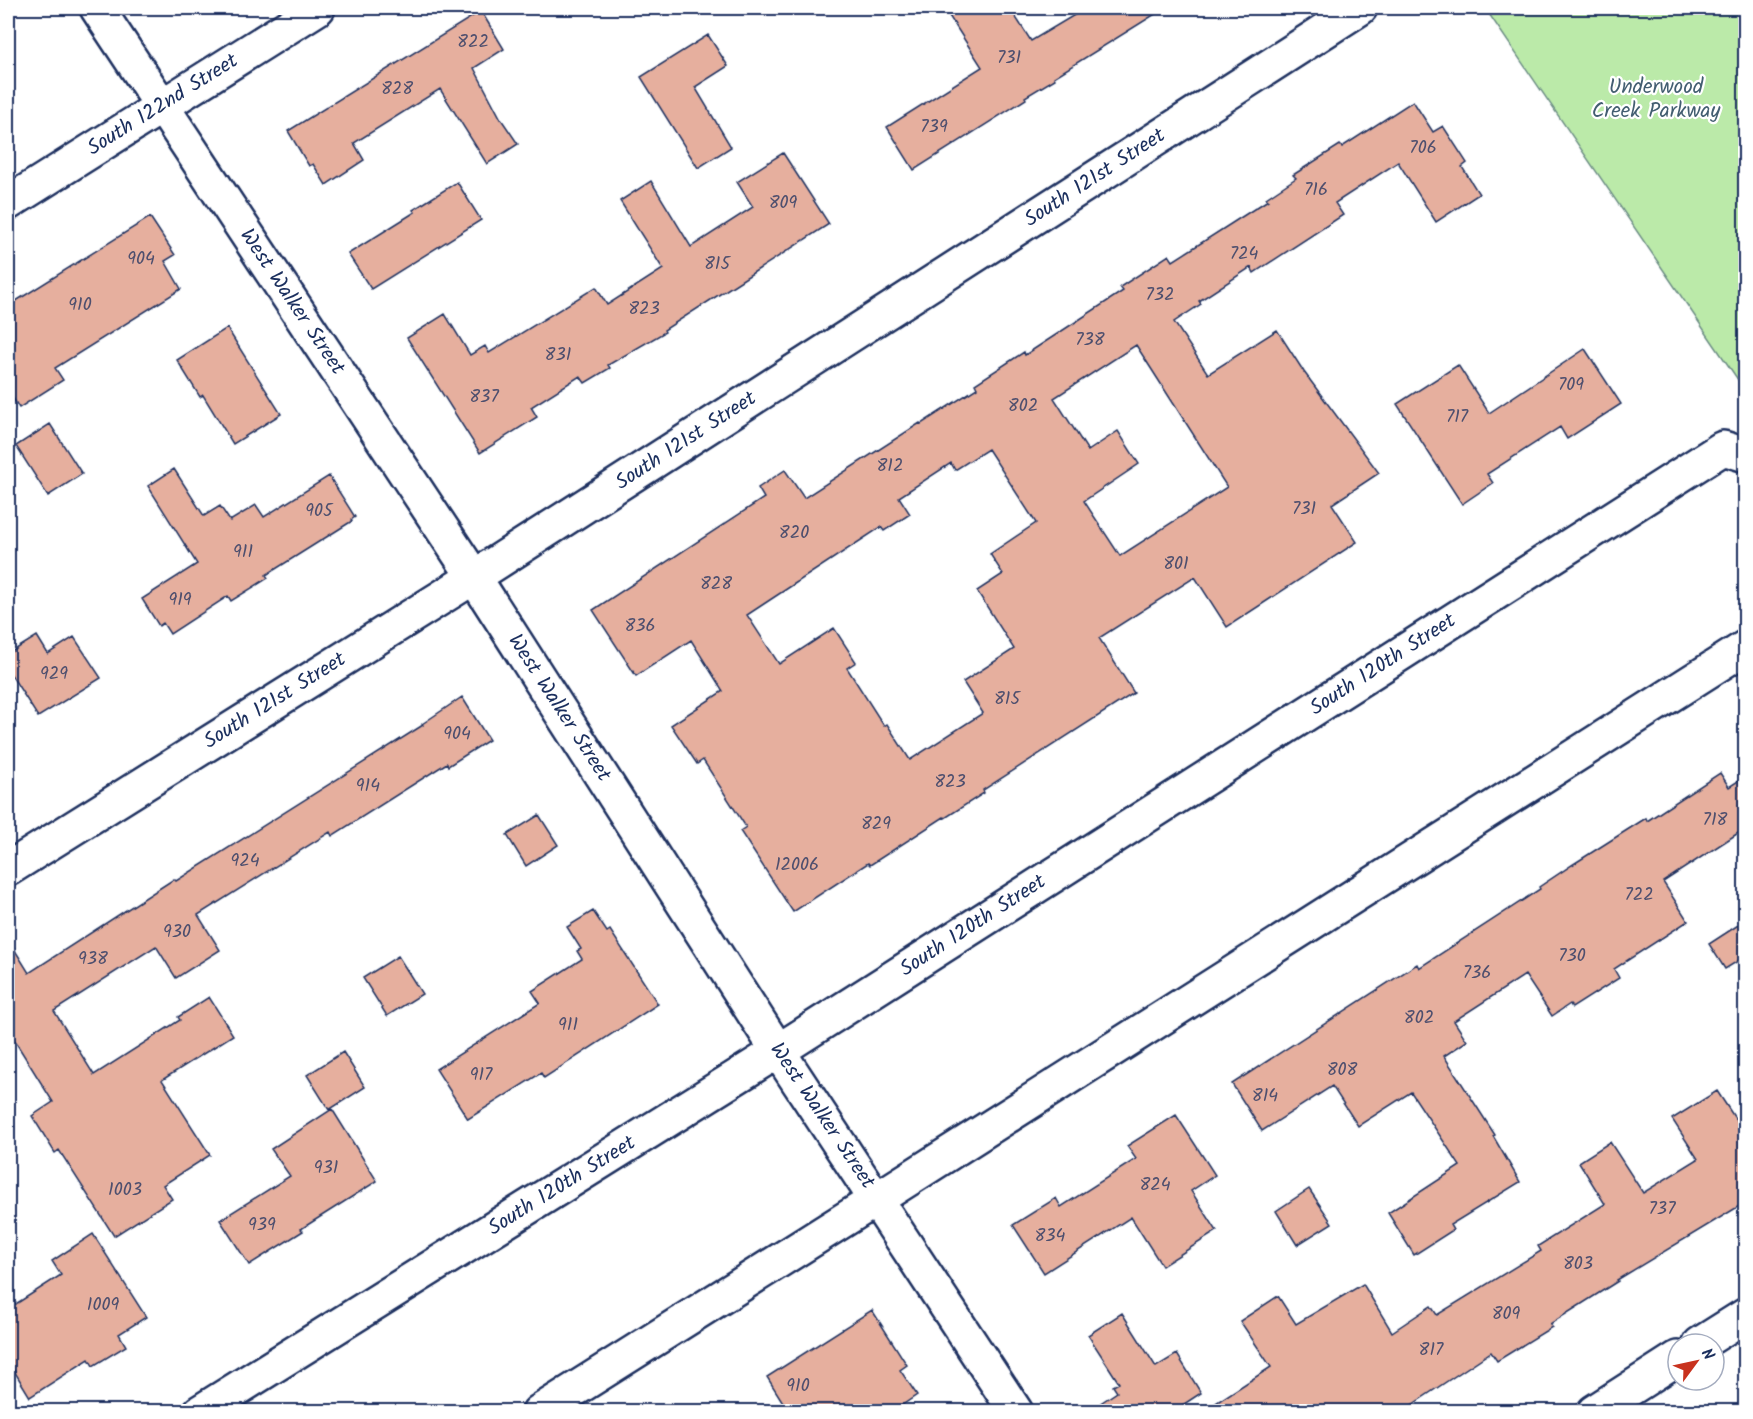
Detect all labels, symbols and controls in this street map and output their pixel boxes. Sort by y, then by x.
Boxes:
house number: 822 [457,28,489,57]
house number: 731 [997,44,1021,73]
street label: South 122nd Street [81,45,246,165]
park label: Underwood Creek Parkway [1592,71,1720,128]
house number: 828 [381,75,413,104]
house number: 739 [920,113,948,142]
street label: South 121st Street [1018,119,1173,236]
house number: 706 [1409,134,1437,163]
house number: 716 [1304,176,1328,205]
house number: 809 [769,189,798,218]
street label: West Walker Street [231,222,354,383]
house number: 724 [1230,240,1258,269]
house number: 904 [127,245,155,274]
house number: 815 [704,250,731,279]
house number: 732 [1145,281,1175,310]
house number: 910 [68,291,92,320]
house number: 823 [628,295,660,324]
house number: 738 [1075,326,1105,355]
house number: 831 [545,341,571,370]
house number: 709 [1558,371,1584,400]
street label: South 121st Street [609,382,764,499]
house number: 837 [469,383,499,412]
house number: 802 [1008,392,1038,421]
house number: 717 [1446,403,1469,432]
house number: 812 [877,452,903,481]
house number: 731 [1292,495,1316,524]
house number: 905 [305,497,334,526]
house number: 820 [779,519,809,548]
house number: 911 [233,538,253,567]
house number: 801 [1163,550,1189,579]
house number: 828 [700,570,732,599]
house number: 919 [168,586,192,615]
street label: South 120th Street [1303,605,1464,725]
house number: 836 [624,612,656,641]
street label: West Walker Street [499,627,620,789]
street label: South 121st Street [197,643,353,758]
house number: 929 [40,660,68,689]
house number: 815 [994,685,1021,714]
house number: 904 [443,720,471,749]
house number: 823 [934,768,966,797]
house number: 914 [356,772,380,801]
house number: 718 [1703,806,1728,835]
house number: 829 [861,810,891,839]
house number: 924 [230,847,260,876]
house number: 12006 [775,851,819,880]
street label: South 120th Street [893,866,1054,986]
house number: 722 [1624,881,1654,910]
house number: 930 [163,918,191,947]
house number: 730 [1558,942,1586,971]
house number: 938 [78,945,108,974]
house number: 736 [1463,959,1491,988]
house number: 802 [1404,1004,1434,1033]
house number: 911 [558,1011,578,1040]
street label: West Walker Street [761,1036,884,1197]
house number: 808 [1327,1056,1358,1085]
house number: 917 [470,1061,493,1090]
house number: 814 [1252,1082,1278,1111]
street label: South 120th Street [482,1127,643,1245]
house number: 931 [314,1154,338,1183]
house number: 824 [1139,1171,1171,1200]
house number: 1003 [108,1176,142,1205]
house number: 737 [1649,1195,1676,1224]
house number: 939 [248,1211,276,1240]
house number: 834 [1034,1222,1066,1251]
house number: 803 [1563,1250,1593,1279]
house number: 1009 [87,1291,119,1320]
house number: 809 [1492,1300,1521,1329]
north arrow [1666,1332,1726,1392]
house number: 817 [1419,1336,1444,1365]
text: N [1694,1344,1721,1366]
house number: 910 [786,1372,810,1401]

